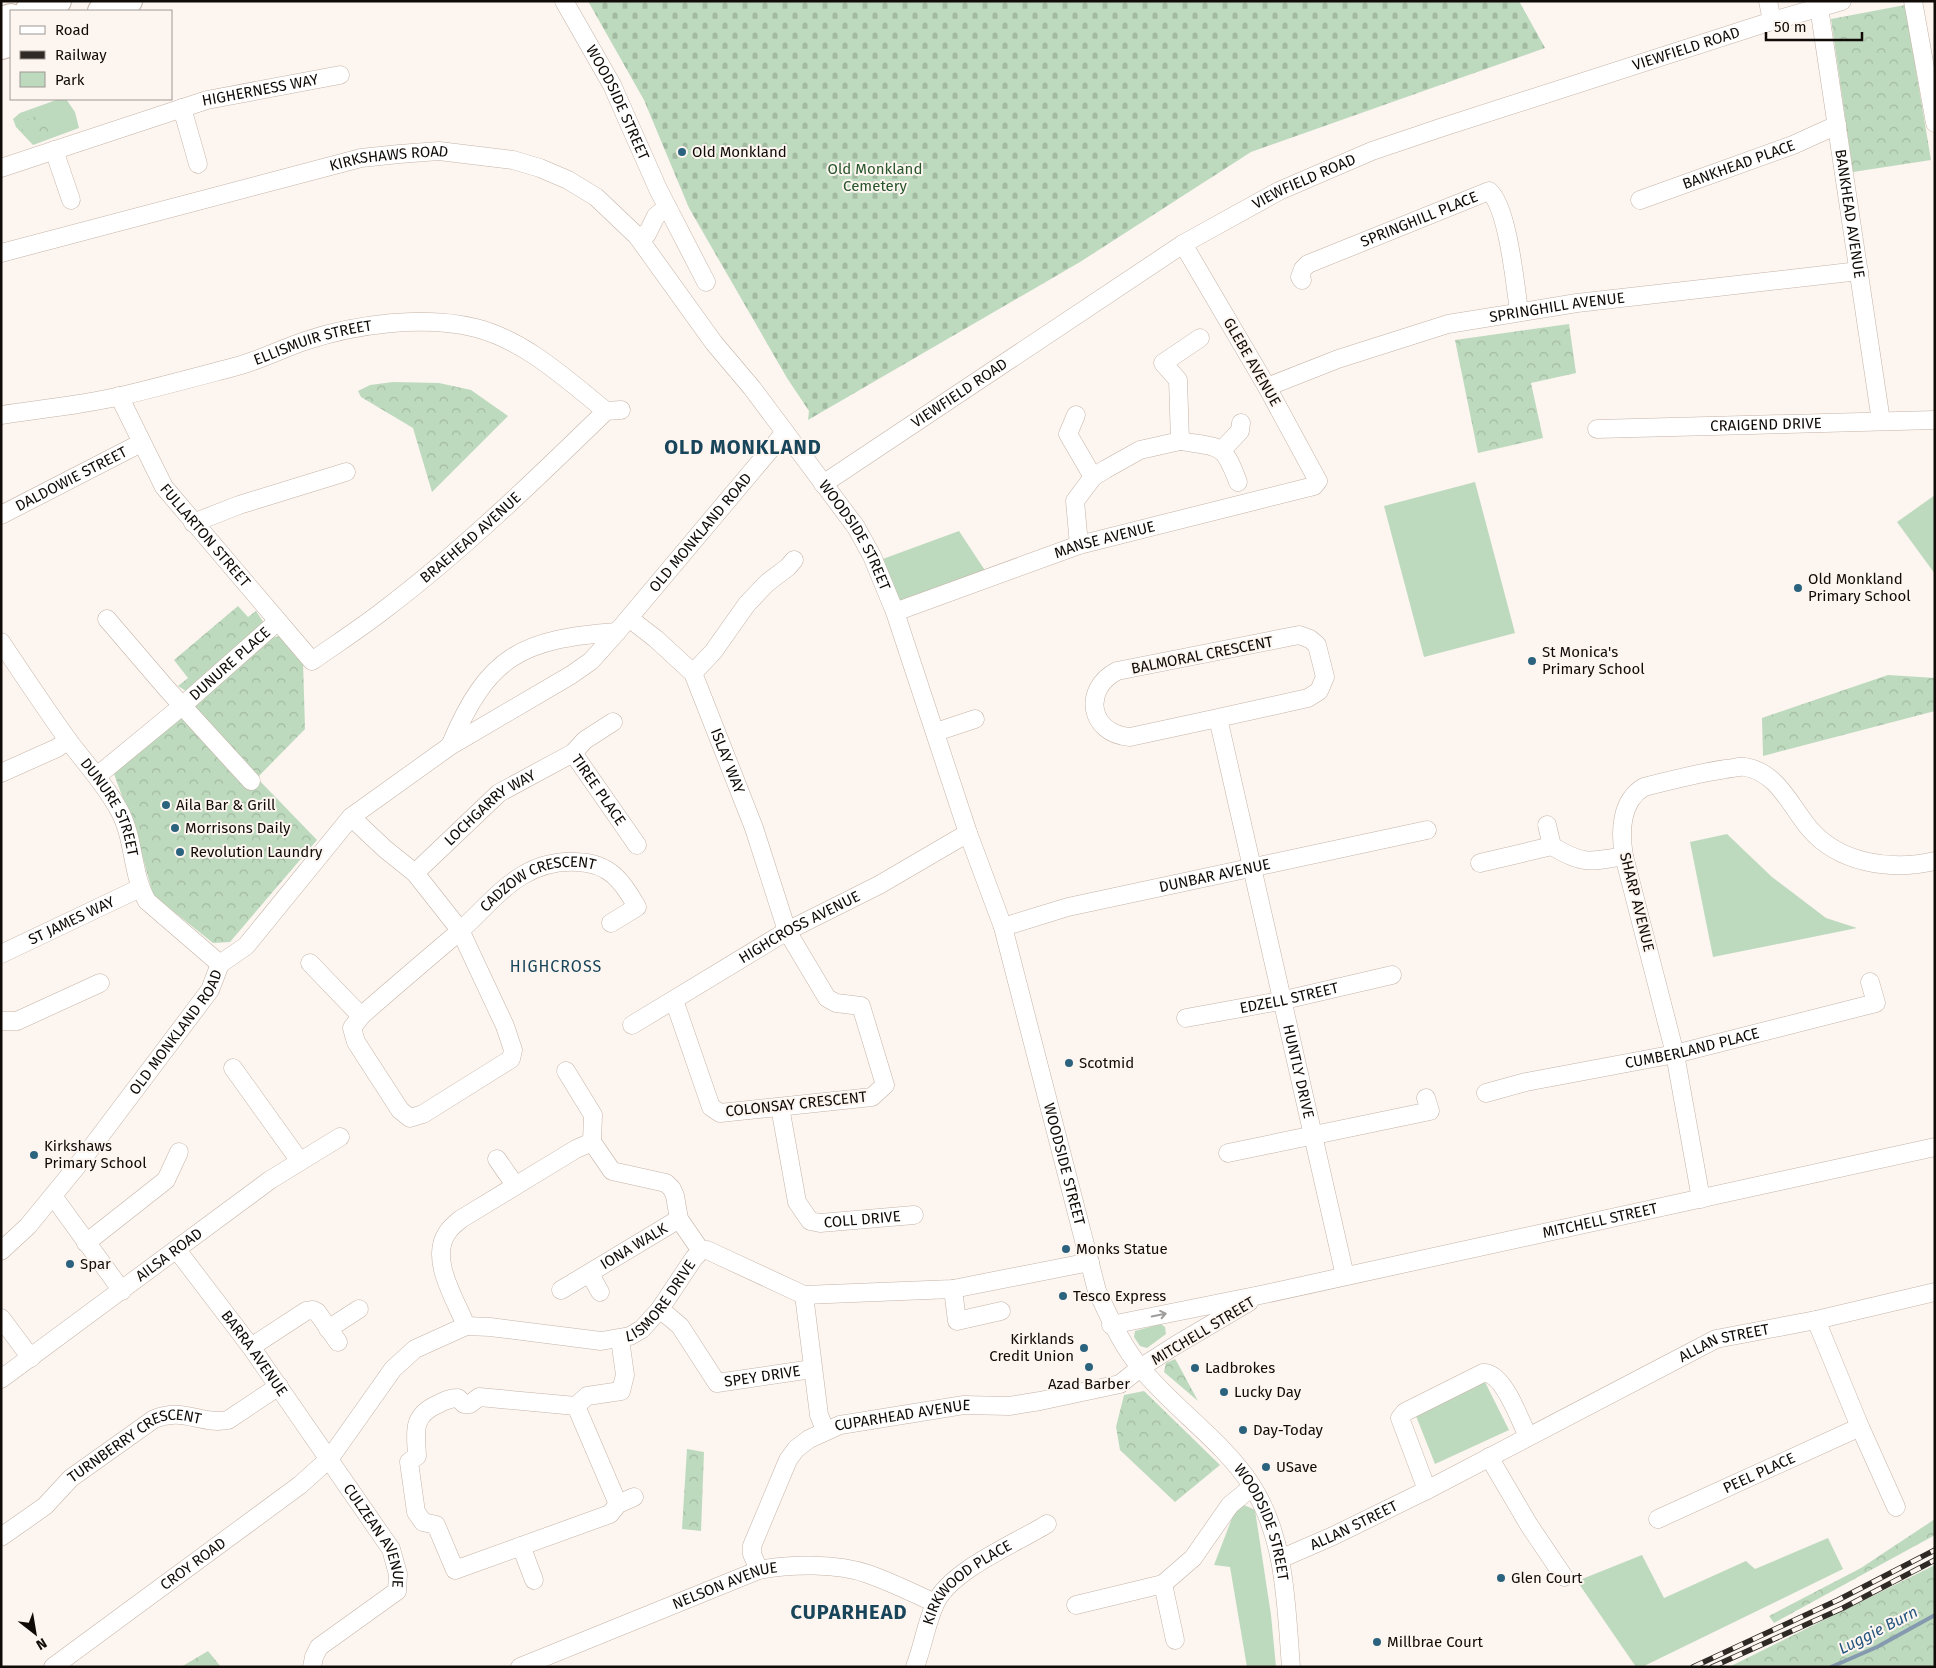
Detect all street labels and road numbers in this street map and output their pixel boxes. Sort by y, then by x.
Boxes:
street label: VIEWFIELD ROAD [1630,23,1742,74]
street label: WOODSIDE STREET [582,42,653,163]
street label: HIGHERNESS WAY [200,70,321,110]
street label: BANKHEAD PLACE [1680,136,1798,193]
street label: KIRKSHAWS ROAD [327,142,449,175]
street label: BANKHEAD AVENUE [1831,148,1868,279]
street label: VIEWFIELD ROAD [1249,150,1358,213]
street label: SPRINGHILL PLACE [1358,188,1480,251]
street label: SPRINGHILL AVENUE [1488,289,1626,326]
street label: GLEBE AVENUE [1219,315,1285,409]
street label: ELLISMUIR STREET [251,316,373,369]
street label: VIEWFIELD ROAD [908,355,1011,431]
street label: CRAIGEND DRIVE [1710,414,1822,435]
street label: DALDOWIE STREET [12,443,130,515]
street label: OLD MONKLAND ROAD [645,469,756,596]
street label: WOODSIDE STREET [815,477,894,593]
street label: FULLARTON STREET [156,480,254,591]
street label: BRAEHEAD AVENUE [416,488,525,587]
street label: MANSE AVENUE [1052,517,1157,562]
street label: DUNURE PLACE [186,623,274,704]
street label: BALMORAL CRESCENT [1130,632,1275,678]
street label: ISLAY WAY [707,726,749,797]
street label: TIREE PLACE [568,751,630,829]
street label: DUNURE STREET [77,755,142,858]
street label: LOCHGARRY WAY [441,766,539,849]
street label: SHARP AVENUE [1616,850,1658,954]
street label: CADZOW CRESCENT [476,853,598,916]
street label: DUNBAR AVENUE [1157,855,1272,896]
street label: HIGHCROSS AVENUE [735,887,863,967]
street label: ST JAMES WAY [26,892,118,949]
street label: OLD MONKLAND ROAD [125,967,226,1098]
street label: EDZELL STREET [1238,979,1341,1017]
street label: HUNTLY DRIVE [1279,1023,1318,1120]
street label: CUMBERLAND PLACE [1624,1024,1761,1072]
street label: COLONSAY CRESCENT [724,1088,868,1120]
street label: WOODSIDE STREET [1040,1101,1089,1227]
street label: MITCHELL STREET [1541,1199,1659,1242]
street label: COLL DRIVE [823,1207,901,1232]
street label: IONA WALK [597,1219,671,1273]
street label: AILSA ROAD [132,1224,206,1285]
street label: LISMORE DRIVE [624,1256,699,1346]
street label: MITCHELL STREET [1148,1293,1258,1369]
street label: BARRA AVENUE [217,1307,291,1400]
street label: ALLAN STREET [1676,1320,1771,1366]
street label: SPEY DRIVE [723,1362,802,1391]
street label: CUPARHEAD AVENUE [831,1396,970,1435]
street label: TURNBERRY CRESCENT [64,1406,203,1487]
street label: PEEL PLACE [1720,1449,1798,1497]
street label: WOODSIDE STREET [1230,1460,1292,1582]
street label: CULZEAN AVENUE [339,1480,407,1588]
street label: ALLAN STREET [1307,1497,1401,1554]
street label: CROY ROAD [157,1534,229,1594]
street label: KIRKWOOD PLACE [919,1536,1015,1627]
street label: NELSON AVENUE [670,1558,779,1613]

